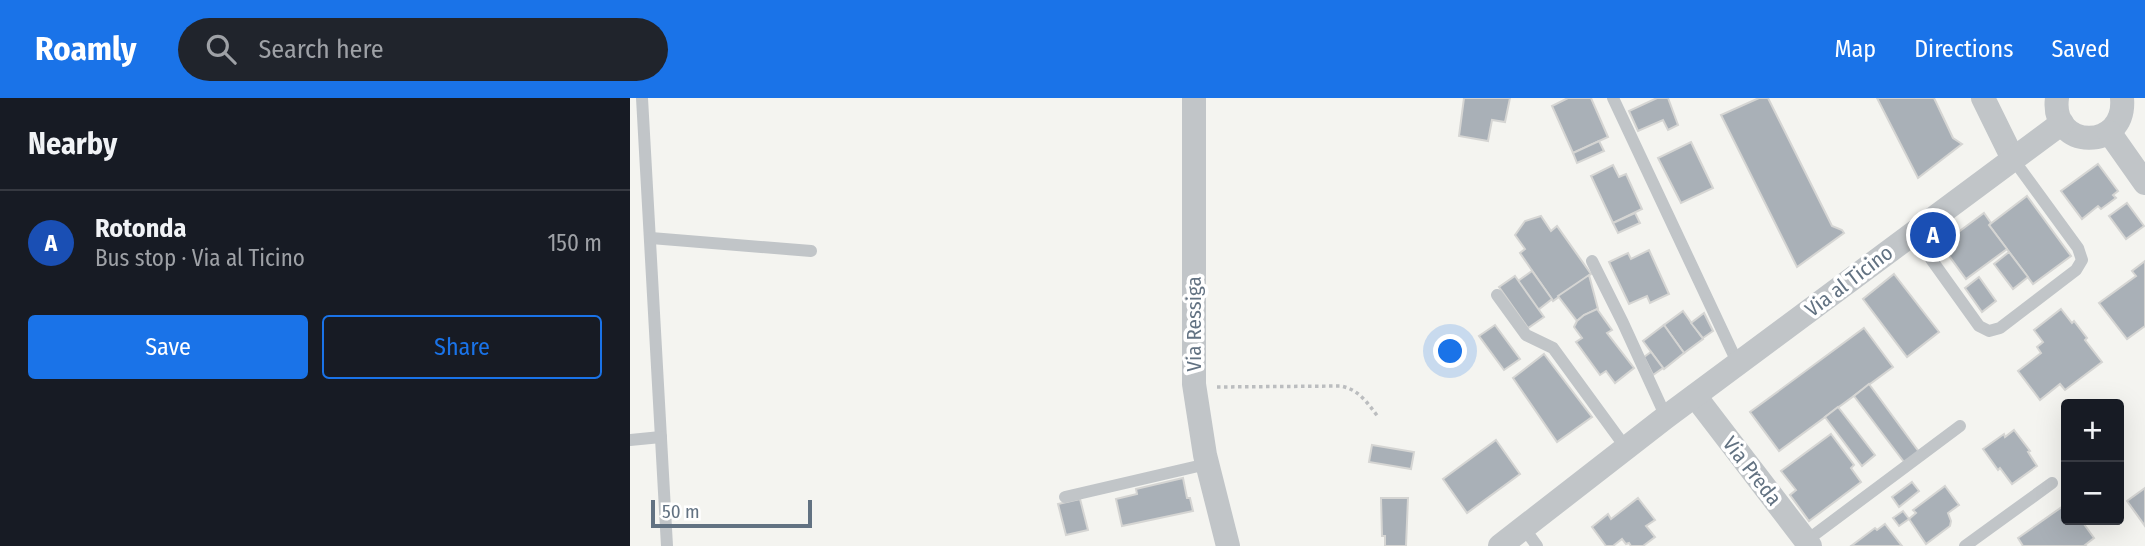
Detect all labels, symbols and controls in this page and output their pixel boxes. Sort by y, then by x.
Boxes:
search box [178,18,668,81]
text: Roamly [35,29,136,69]
icon: search [202,30,240,68]
text: Search here [258,34,384,65]
text: Map [1835,35,1876,63]
text: Directions [1914,35,2013,63]
text: Saved [2051,35,2110,63]
text: Nearby [28,126,117,162]
pin: A [1910,209,1956,261]
text: Rotonda [95,213,186,244]
text: A [45,229,57,257]
text: 150 m [547,229,602,257]
street label: Via al Ticino [1800,240,1898,322]
text: Bus stop · Via al Ticino [95,244,305,272]
street label: Via Ressiga [1181,276,1207,372]
button: Save [28,315,308,379]
button: Share [322,315,602,379]
your location [1433,334,1467,368]
map controls [2061,399,2124,525]
button: + [2061,399,2124,462]
street label: Via Preda [1717,431,1787,511]
button: − [2061,462,2124,525]
scale bar [651,497,812,529]
text: 50 m [662,500,700,523]

